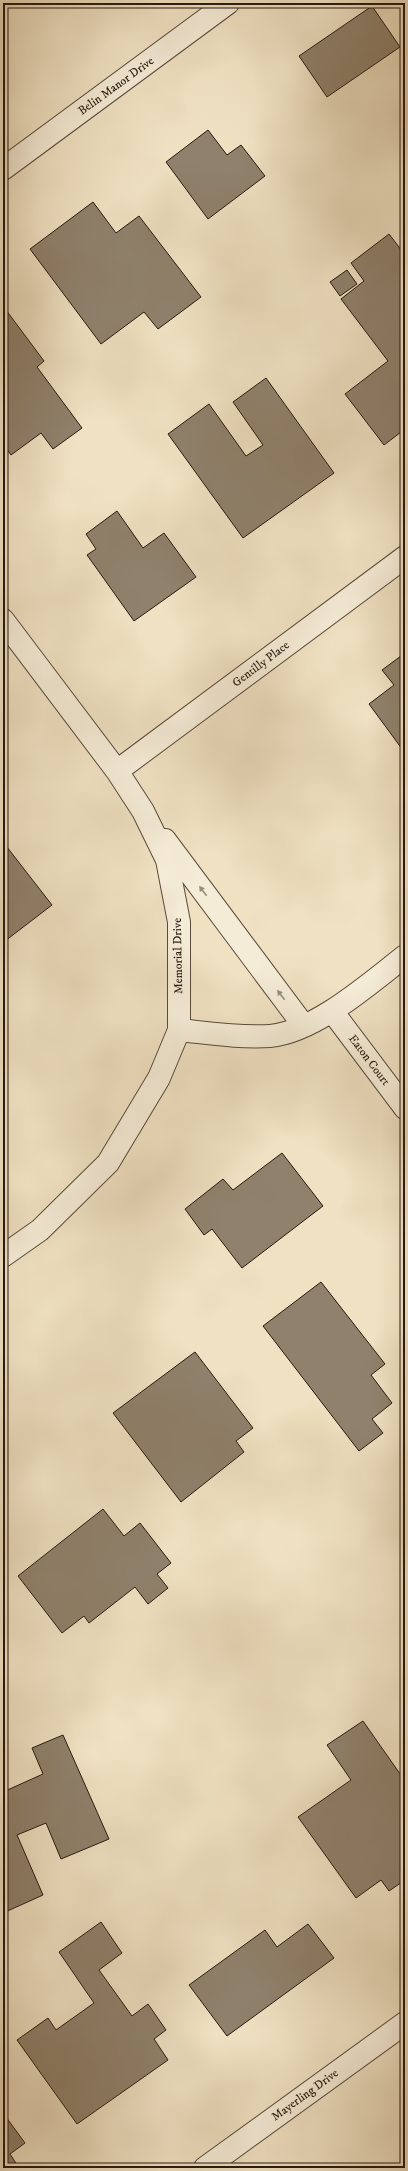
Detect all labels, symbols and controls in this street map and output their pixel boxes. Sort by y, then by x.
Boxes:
street label: Belin Manor Drive [75,53,157,119]
street label: Gentilly Place [229,638,293,690]
one-way arrow [199,885,207,896]
street label: Memorial Drive [170,918,186,994]
one-way arrow [277,989,285,1000]
street label: Eaton Court [345,1032,393,1089]
street label: Mayerling Drive [269,2066,341,2124]

